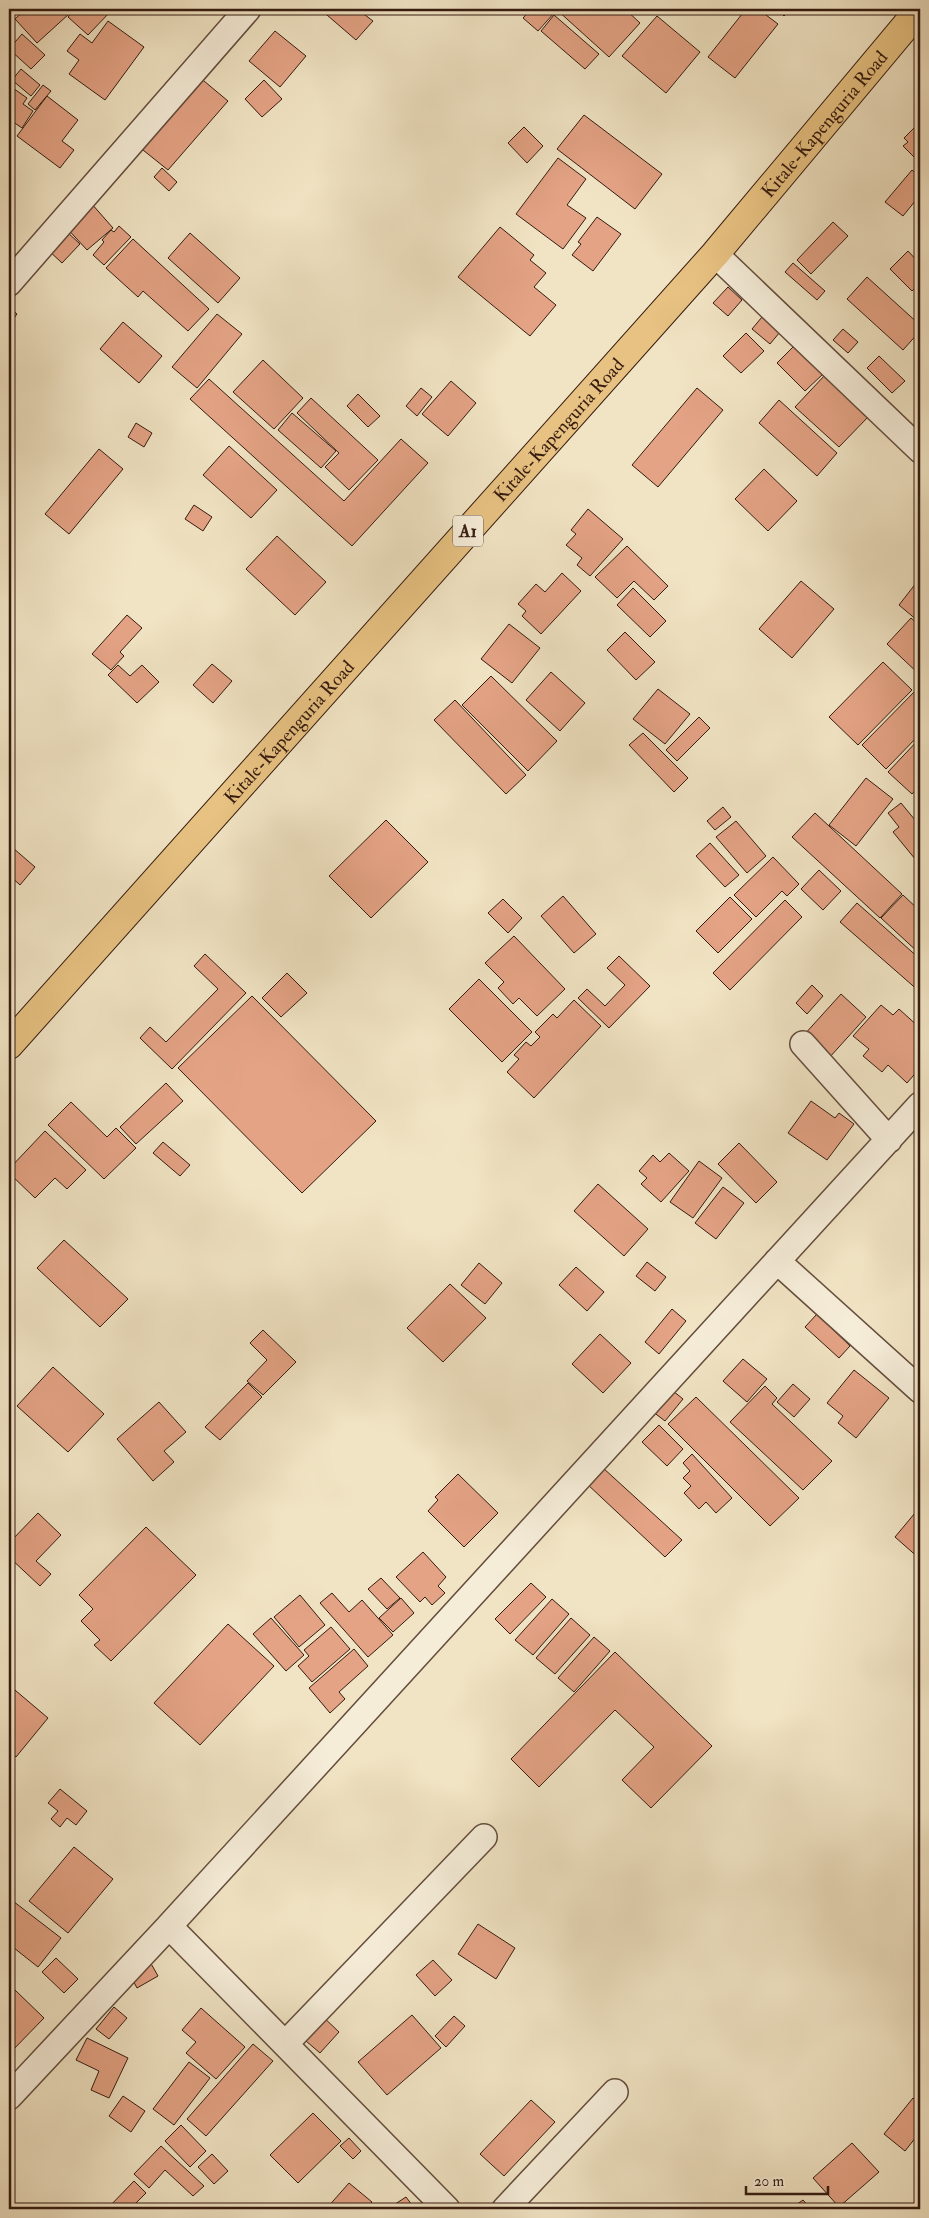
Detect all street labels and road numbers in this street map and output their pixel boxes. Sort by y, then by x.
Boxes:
street label: Kitale-Kapenguria Road [756,45,894,203]
street label: Kitale-Kapenguria Road [489,353,630,507]
road number: A1 [453,516,483,546]
street label: Kitale-Kapenguria Road [219,655,360,809]

